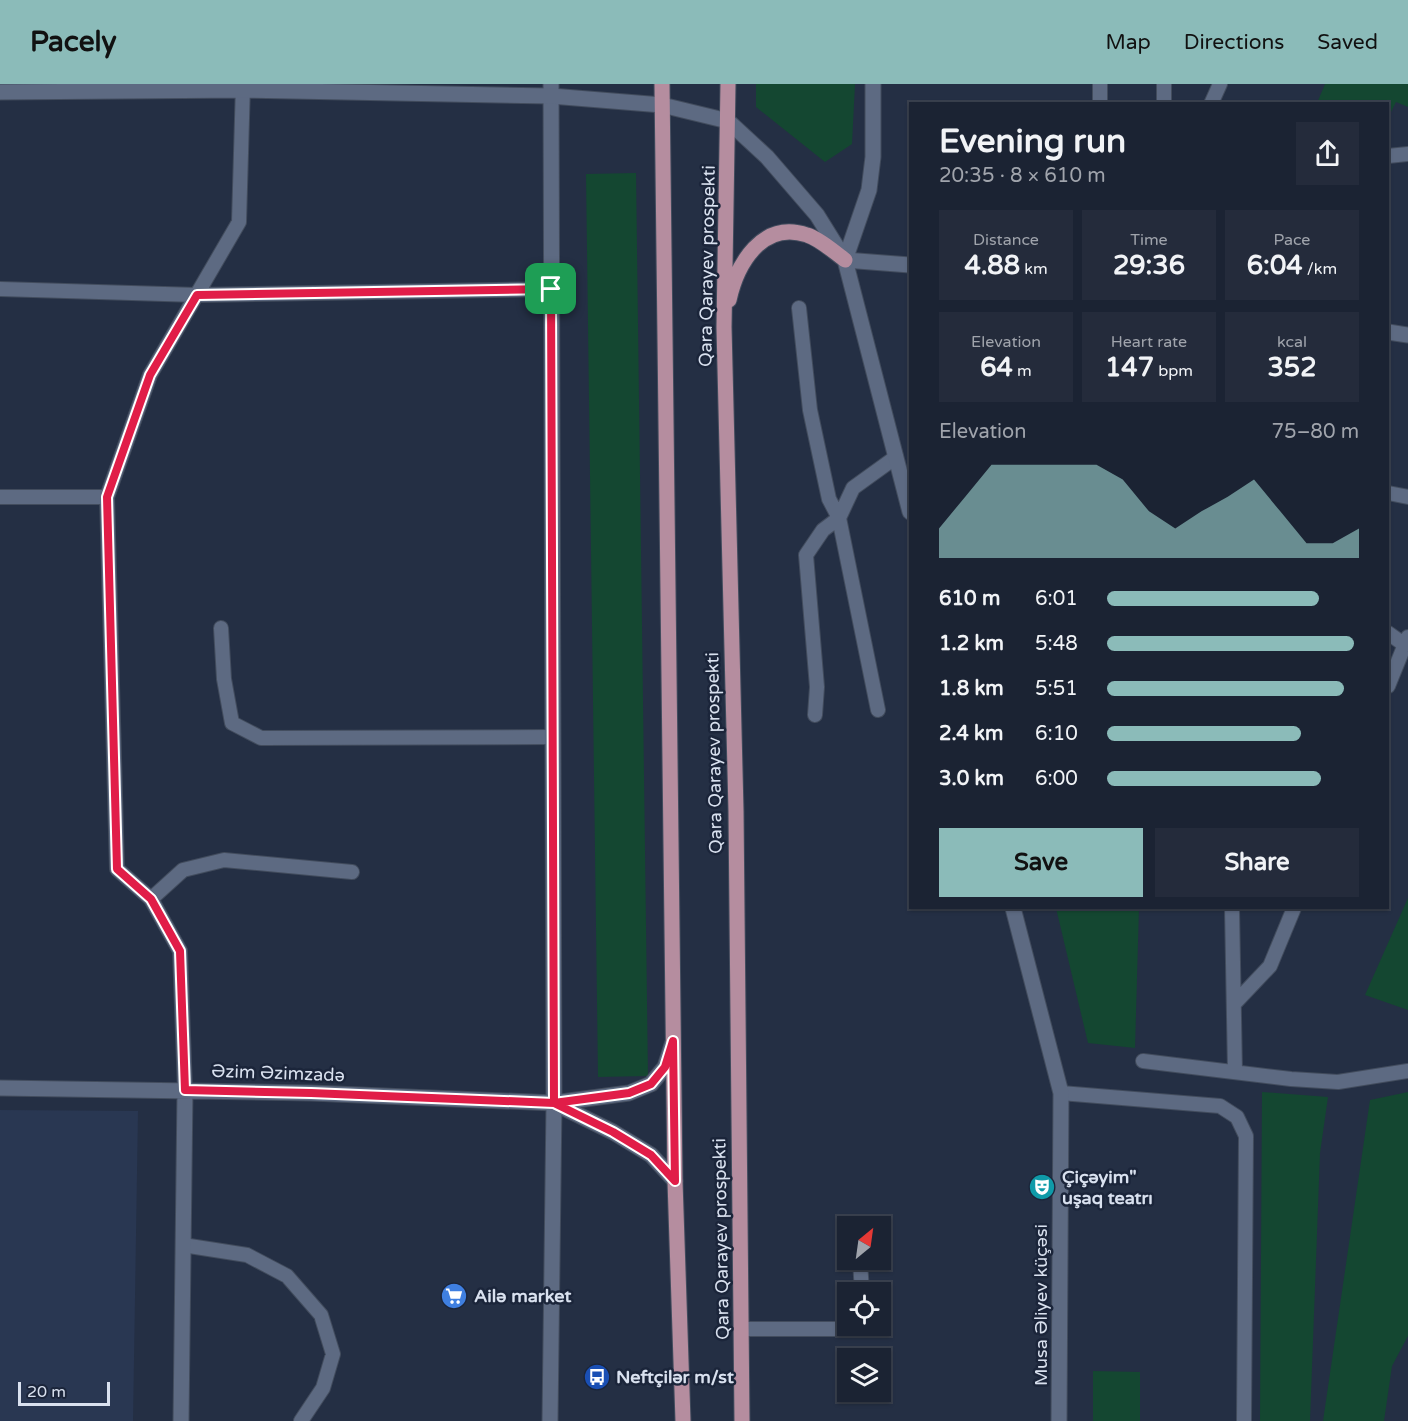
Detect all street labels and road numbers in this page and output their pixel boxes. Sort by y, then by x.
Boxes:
street label: Qara Qarayev prospekti [694,165,720,367]
street label: Qara Qarayev prospekti [701,652,727,854]
street label: Əzim Əzimzadə [211,1060,345,1086]
street label: Qara Qarayev prospekti [708,1138,734,1340]
street label: Musa Əliyev küçəsi [1030,1224,1052,1386]

